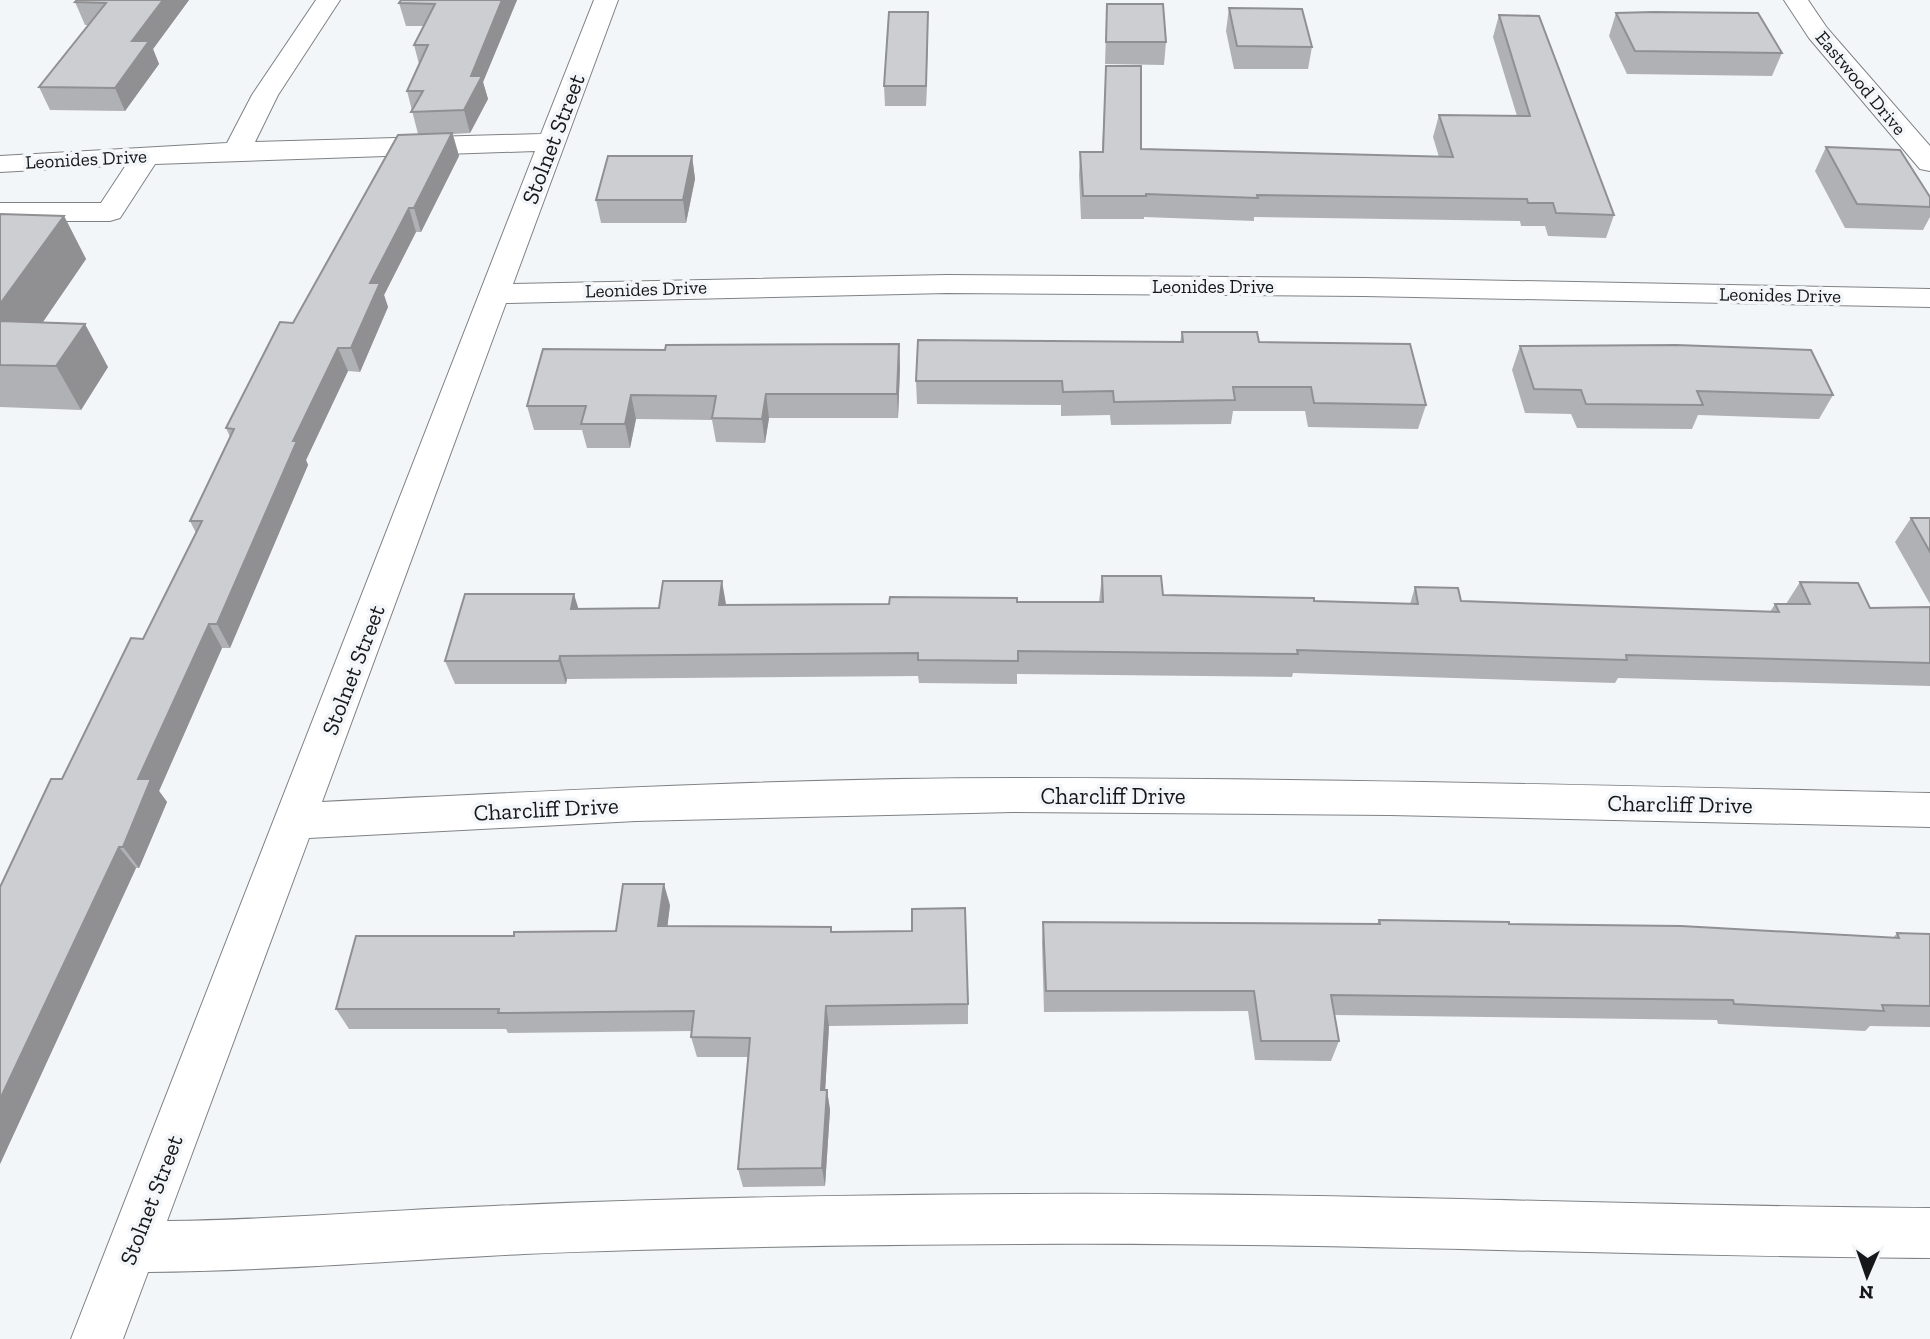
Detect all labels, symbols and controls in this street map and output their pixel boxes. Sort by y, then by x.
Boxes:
street label: Eastwood Drive [1811,26,1911,140]
street label: Stolnet Street [515,70,591,208]
street label: Leonides Drive [24,144,148,174]
street label: Leonides Drive [585,275,707,303]
street label: Leonides Drive [1152,275,1274,298]
street label: Leonides Drive [1719,282,1841,308]
street label: Stolnet Street [315,601,391,739]
street label: Charcliff Drive [1040,782,1186,810]
street label: Charcliff Drive [1607,789,1753,819]
street label: Charcliff Drive [473,791,619,827]
street label: Stolnet Street [113,1131,189,1269]
north arrow [1832,1241,1902,1311]
text: N [1859,1281,1874,1304]

